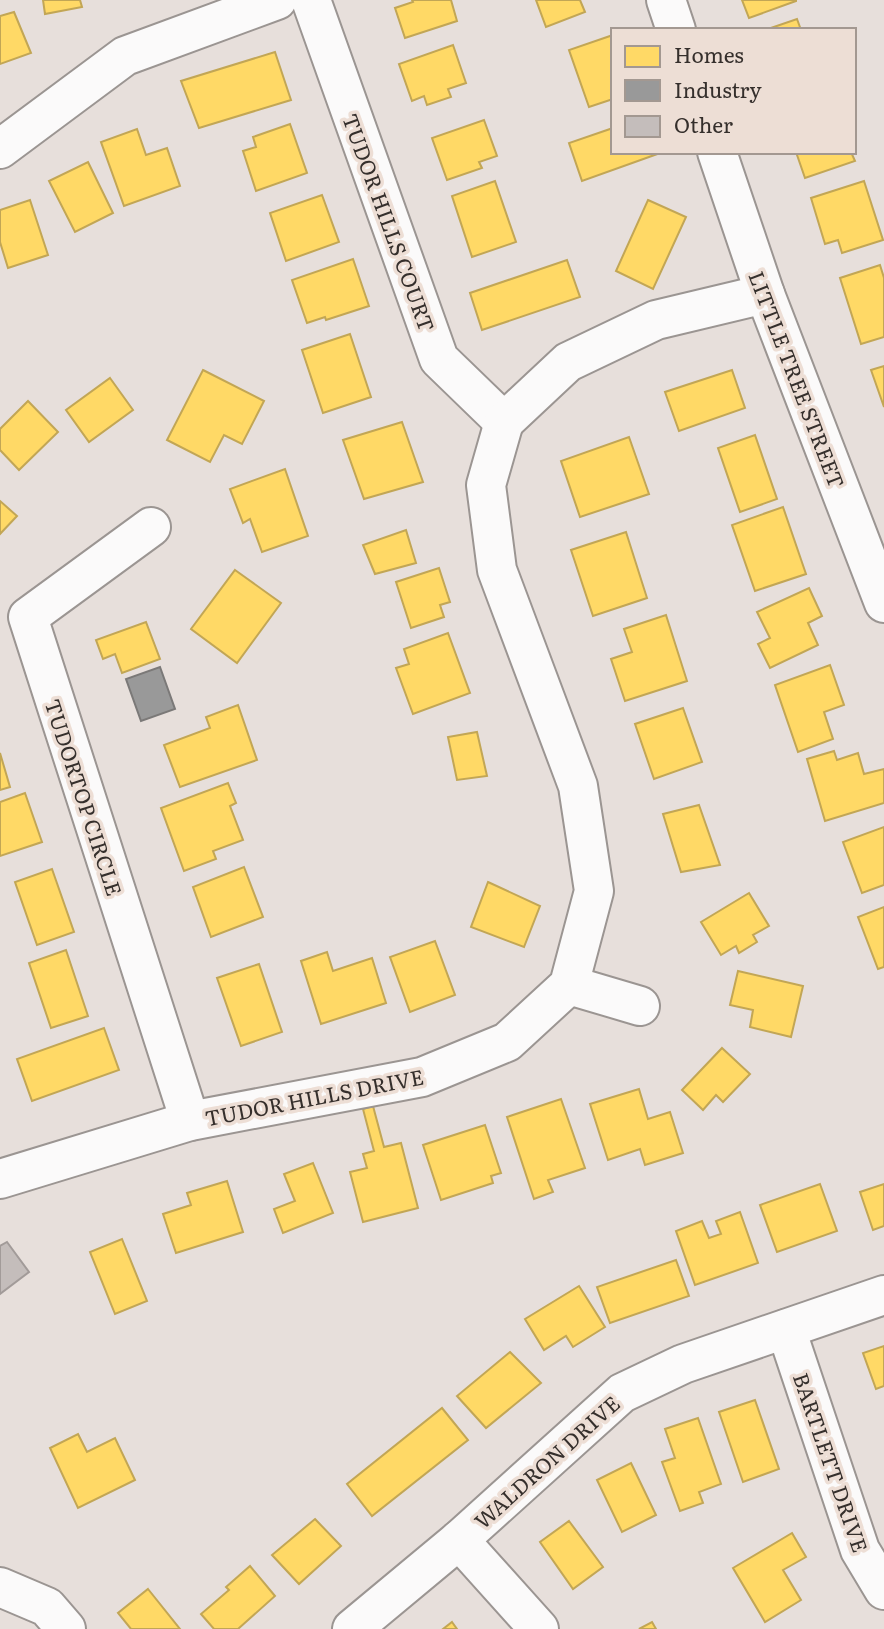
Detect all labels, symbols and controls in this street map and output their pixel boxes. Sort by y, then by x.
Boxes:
legend [611,28,856,154]
text: Homes [674,38,744,69]
text: Industry [674,73,762,104]
text: Other [674,108,733,139]
street label: TUDOR HILLS COURT [336,109,444,335]
street label: LITTLE TREE STREET [742,266,854,492]
street label: TUDORTOP CIRCLE [39,695,131,899]
street label: TUDOR HILLS DRIVE [202,1060,426,1132]
street label: BARTLETT DRIVE [787,1368,877,1556]
street label: WALDRON DRIVE [466,1387,626,1535]

